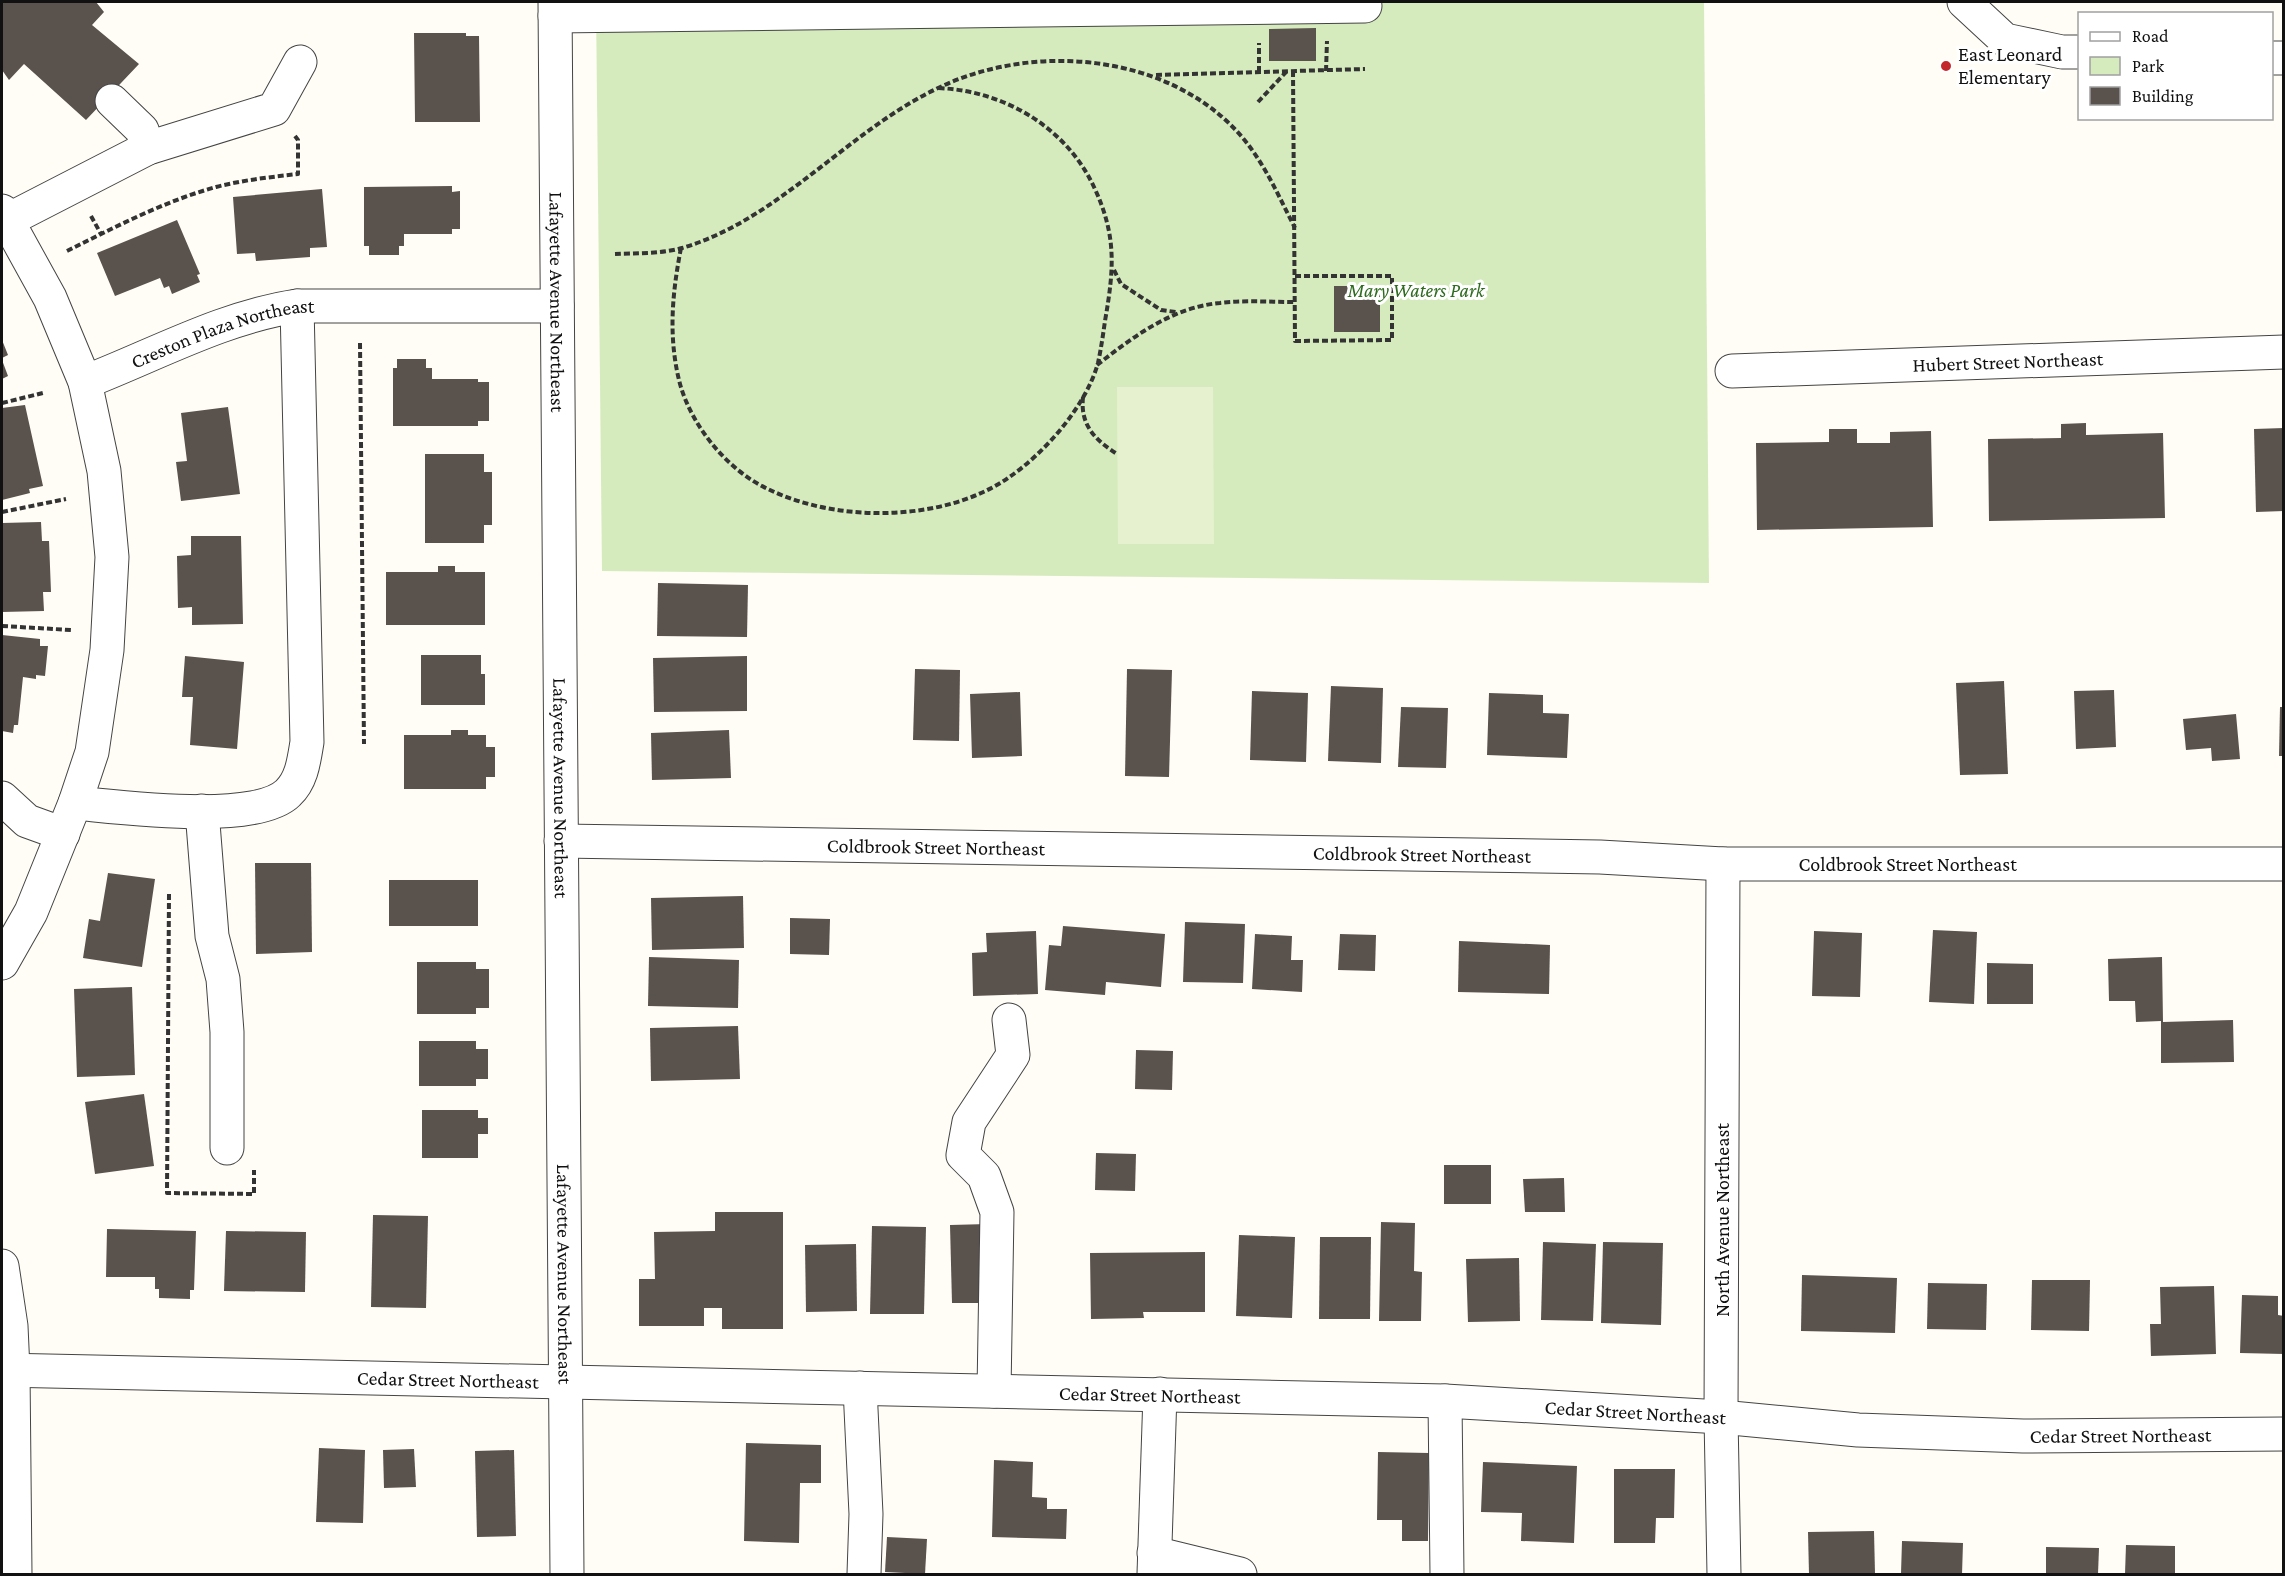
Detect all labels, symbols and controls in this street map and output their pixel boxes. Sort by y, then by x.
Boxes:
legend [2078,12,2273,120]
text: Road [2132,26,2169,46]
place label: East Leonard Elementary [1958,43,2063,89]
text: Park [2132,56,2164,76]
marker: East Leonard Elementary [1939,59,1953,73]
text: Building [2132,86,2194,106]
street label: Lafayette Avenue Northeast [545,192,569,413]
park label: Mary Waters Park [1346,279,1486,302]
street label: Creston Plaza Northeast [128,295,315,373]
street label: Hubert Street Northeast [1912,347,2104,376]
street label: Lafayette Avenue Northeast [548,678,573,899]
street label: Coldbrook Street Northeast [827,834,1046,859]
street label: Coldbrook Street Northeast [1313,842,1532,867]
street label: Coldbrook Street Northeast [1799,853,2017,875]
street label: North Avenue Northeast [1711,1123,1733,1317]
street label: Lafayette Avenue Northeast [552,1164,577,1385]
street label: Cedar Street Northeast [357,1367,539,1393]
street label: Cedar Street Northeast [1059,1382,1241,1408]
street label: Cedar Street Northeast [1544,1396,1727,1428]
street label: Cedar Street Northeast [2030,1424,2212,1447]

